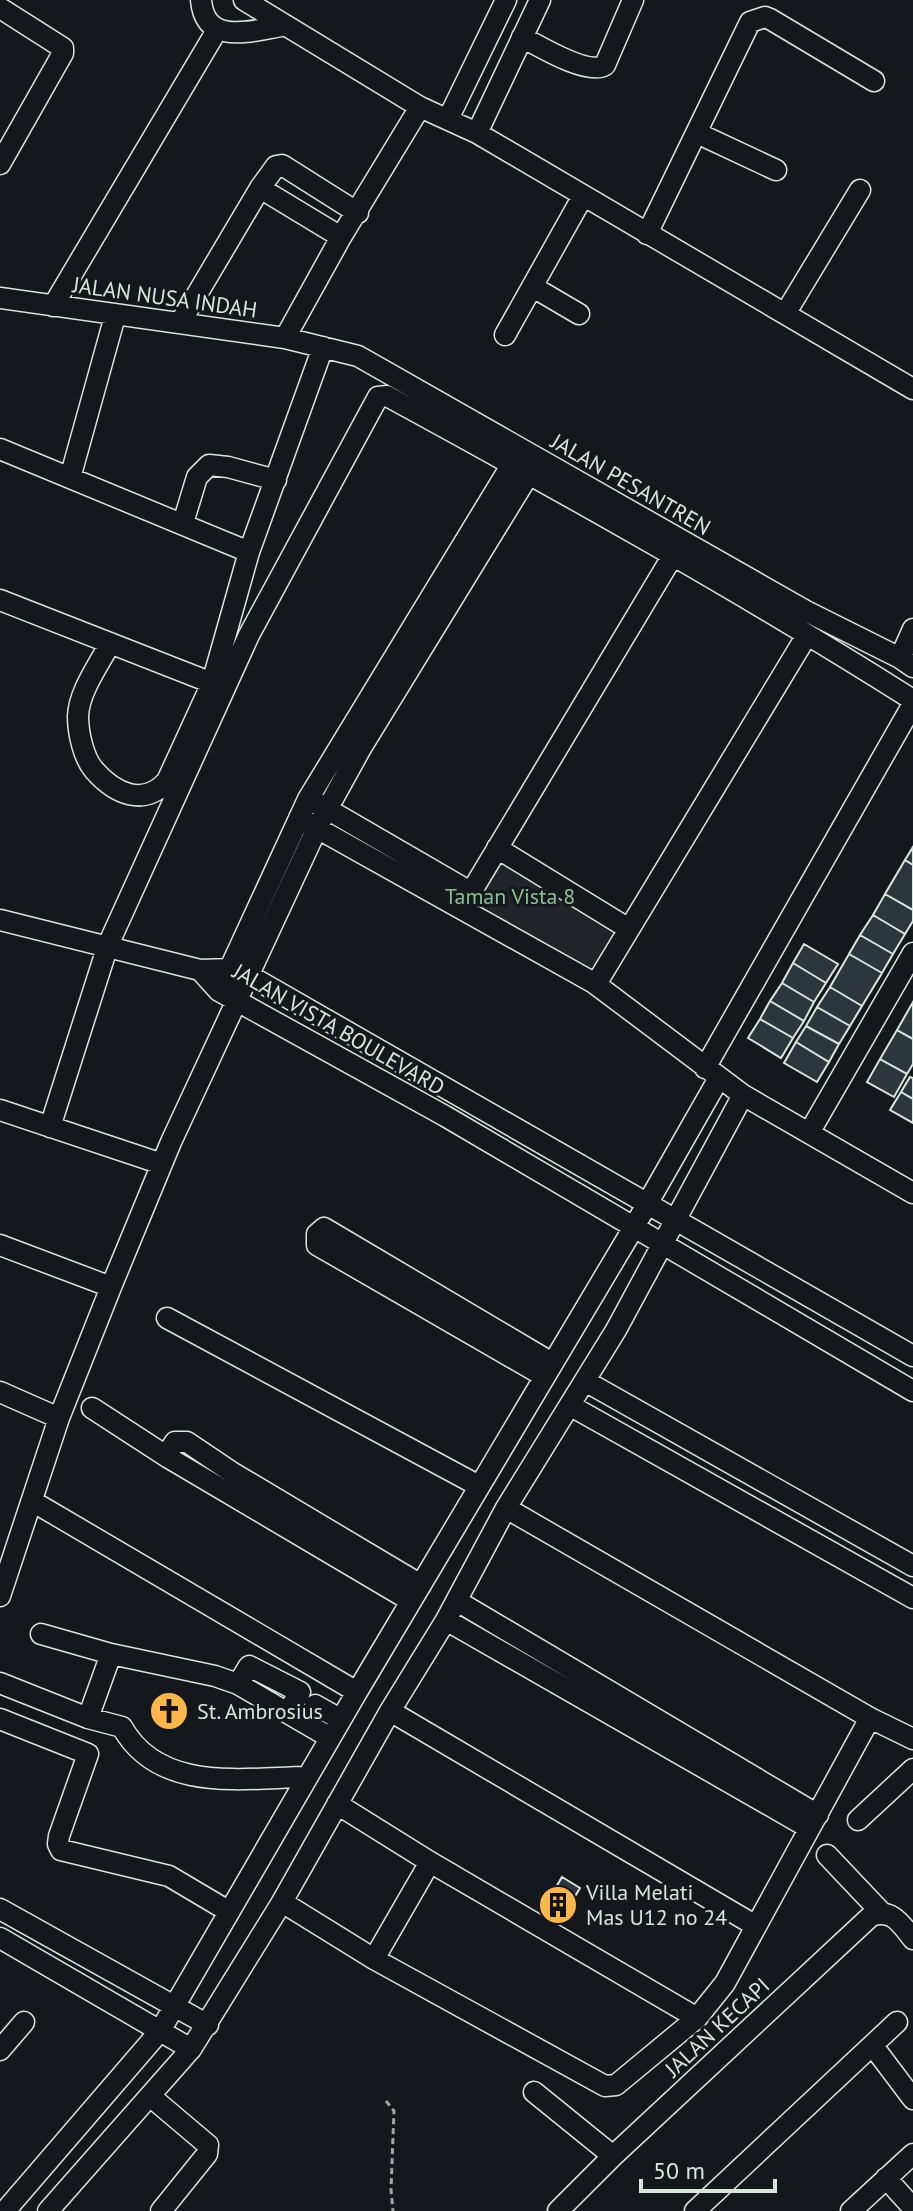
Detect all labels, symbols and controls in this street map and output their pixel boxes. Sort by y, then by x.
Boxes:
street label: JALAN NUSA INDAH [70,270,259,324]
street label: JALAN PESANTREN [545,426,716,541]
park label: Taman Vista 8 [445,882,575,910]
street label: JALAN VISTA BOULEVARD [227,956,450,1101]
church icon: St. Ambrosius [148,1690,190,1732]
place label: St. Ambrosius [197,1697,323,1725]
place label: Villa Melati Mas U12 no 24 [585,1878,727,1931]
building icon: Villa Melati Mas U12 no 24 [537,1884,579,1926]
street label: JALAN KECAPI [658,1971,775,2083]
scale bar [641,2143,775,2193]
text: 50 m [653,2155,705,2186]

